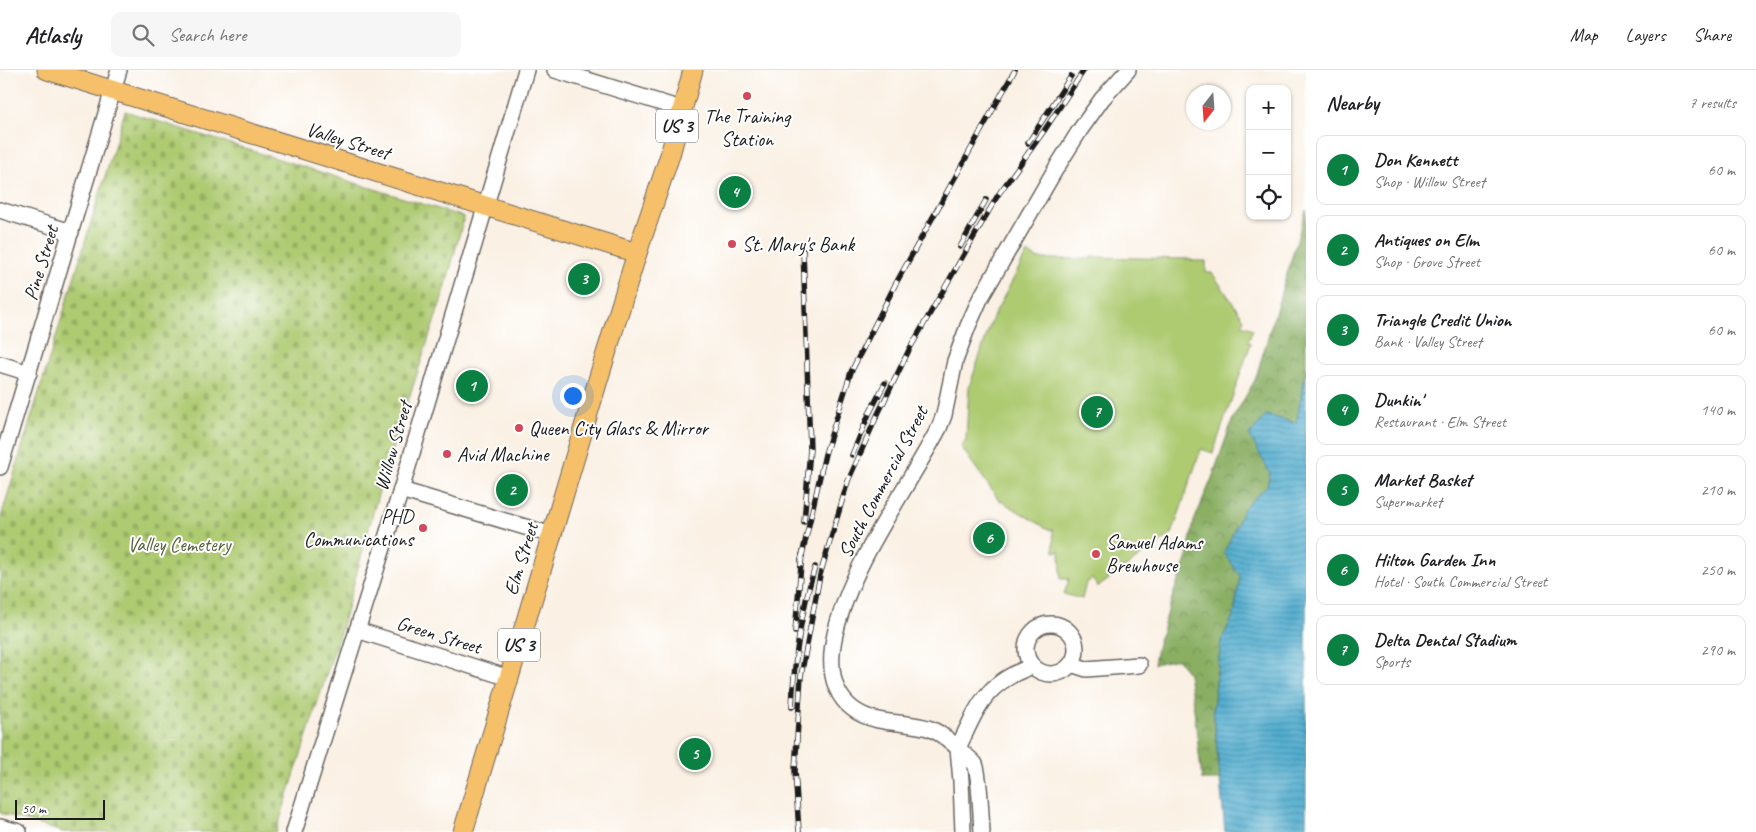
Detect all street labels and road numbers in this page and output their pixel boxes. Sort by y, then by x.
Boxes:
road number: US 3 [656,110,698,142]
street label: Valley Street [303,116,396,167]
street label: Pine Street [18,220,65,303]
street label: Willow Street [368,395,419,493]
street label: South Commercial Street [833,400,935,562]
street label: Elm Street [498,518,544,598]
street label: Green Street [394,610,486,660]
road number: US 3 [498,628,540,662]

